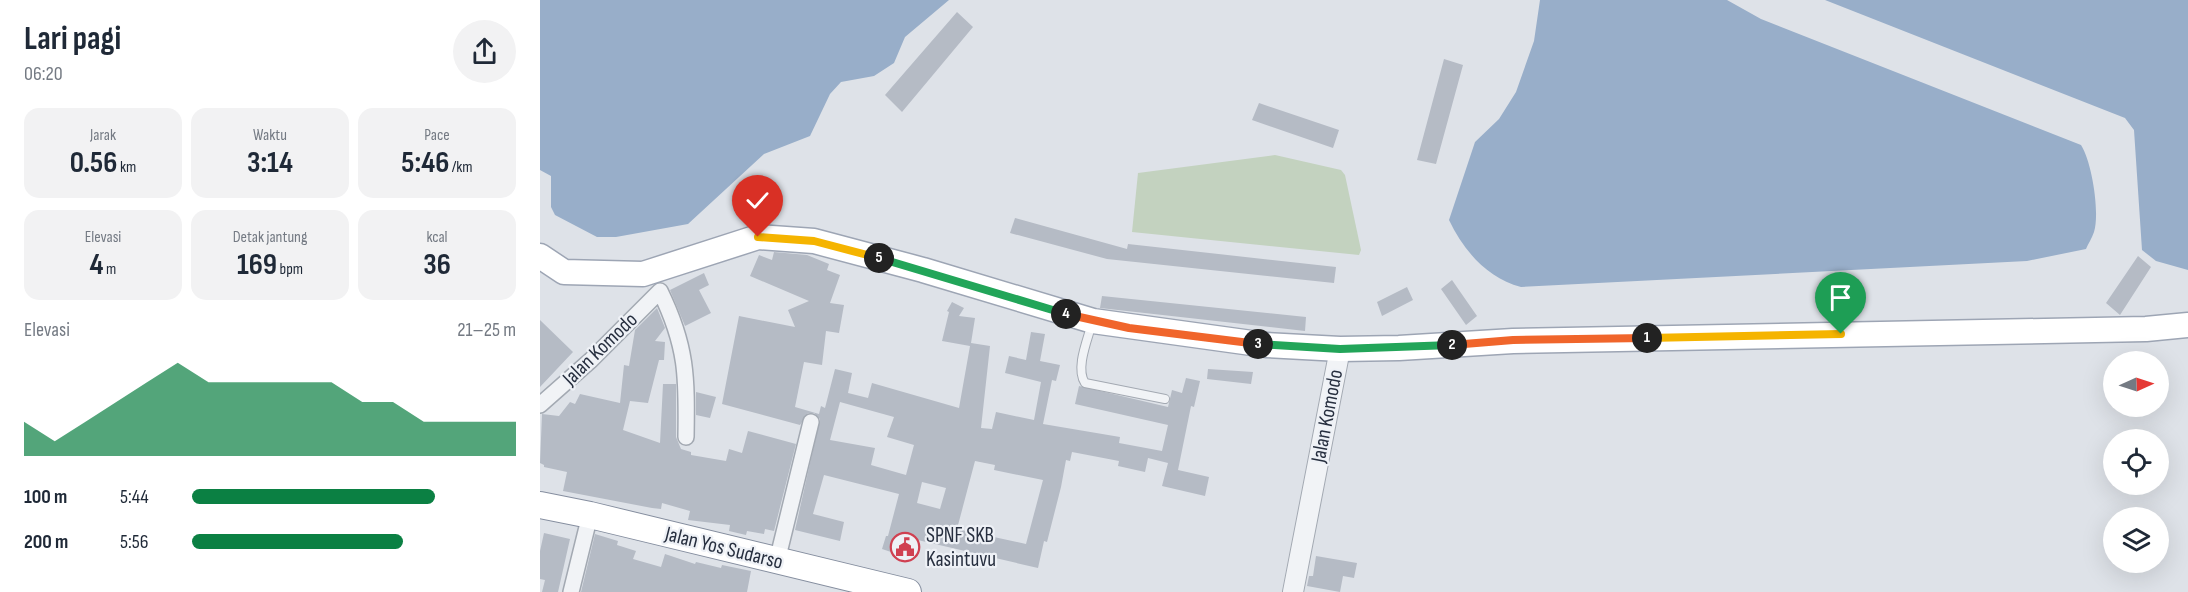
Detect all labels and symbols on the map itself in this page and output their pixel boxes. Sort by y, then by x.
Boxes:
pin [732,175,783,237]
pin: 5 [864,243,894,273]
pin [1815,272,1866,334]
pin: 4 [1051,299,1081,329]
street label: Jalan Komodo [557,307,643,391]
pin: 1 [1632,323,1662,353]
pin: 3 [1243,329,1273,359]
pin: 2 [1437,330,1467,360]
north arrow [2103,351,2169,417]
street label: Jalan Komodo [1306,367,1348,466]
street label: Jalan Yos Sudarso [662,521,786,575]
place label: SPNF SKB Kasintuvu [926,523,996,572]
public building icon: SPNF SKB Kasintuvu [889,531,921,563]

